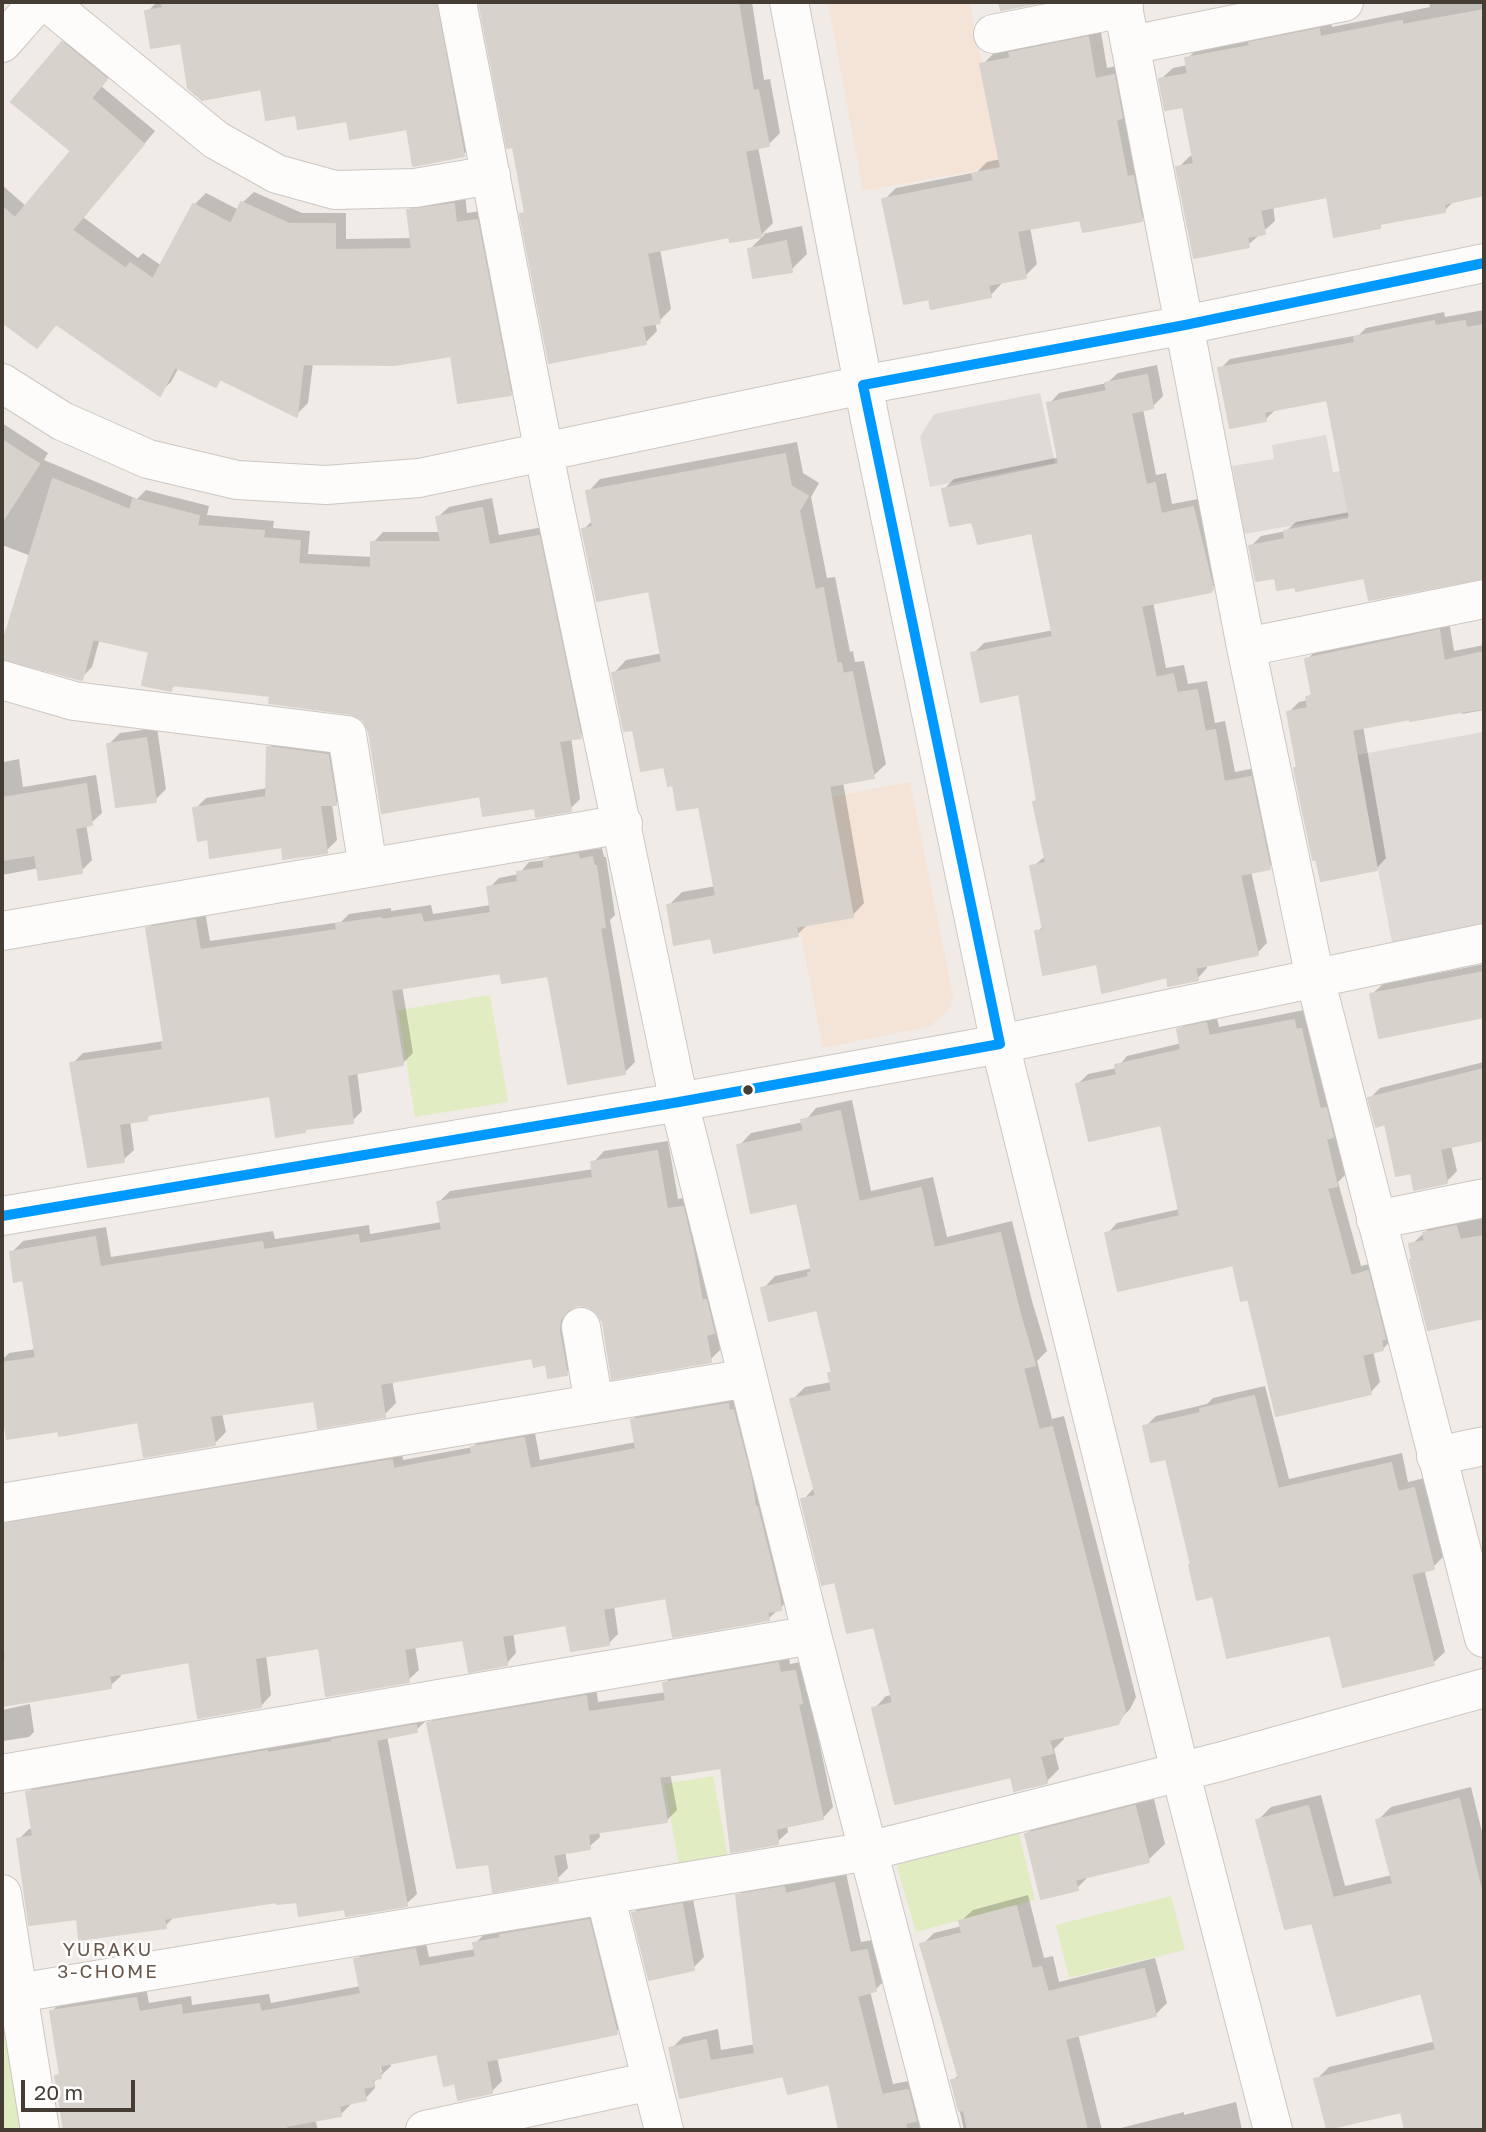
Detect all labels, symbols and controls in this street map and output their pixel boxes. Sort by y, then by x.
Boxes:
unlabelled marker [741,1083,755,1097]
district label: YURAKU 3-CHOME [58,1939,158,1983]
scale bar [24,2066,138,2110]
text: 20 m [34,2079,83,2105]

